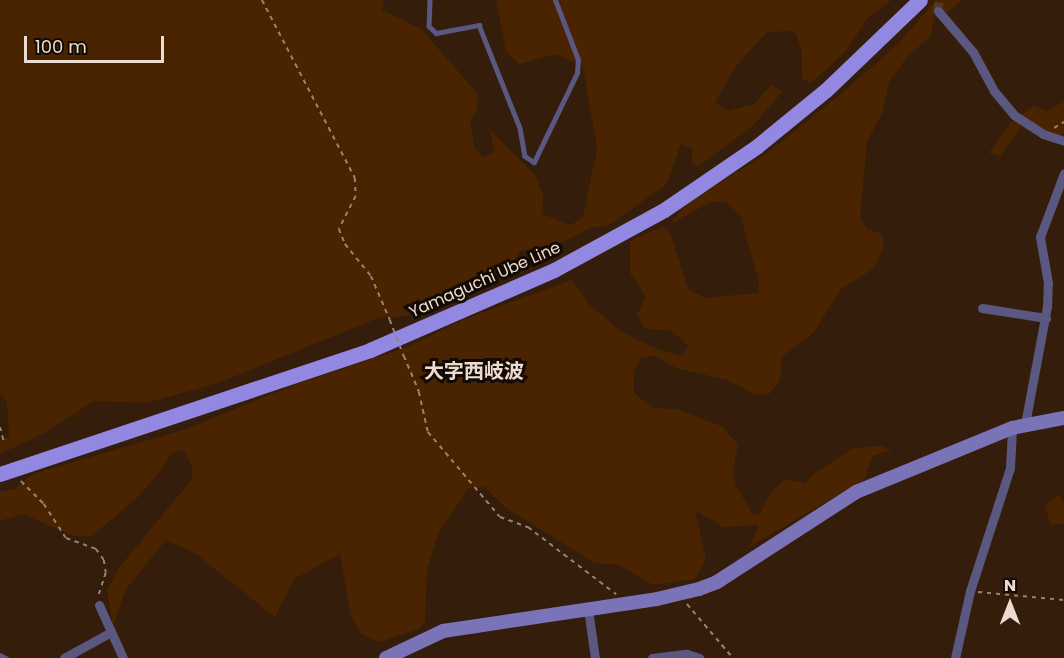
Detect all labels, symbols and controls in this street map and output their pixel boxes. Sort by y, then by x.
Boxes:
scale bar [27,24,166,62]
text: 100 m [35,34,87,59]
street label: Yamaguchi Ube Line [406,238,564,322]
district label: 大字西岐波 [424,359,524,383]
north arrow [980,574,1040,634]
text: N [1004,574,1016,597]

